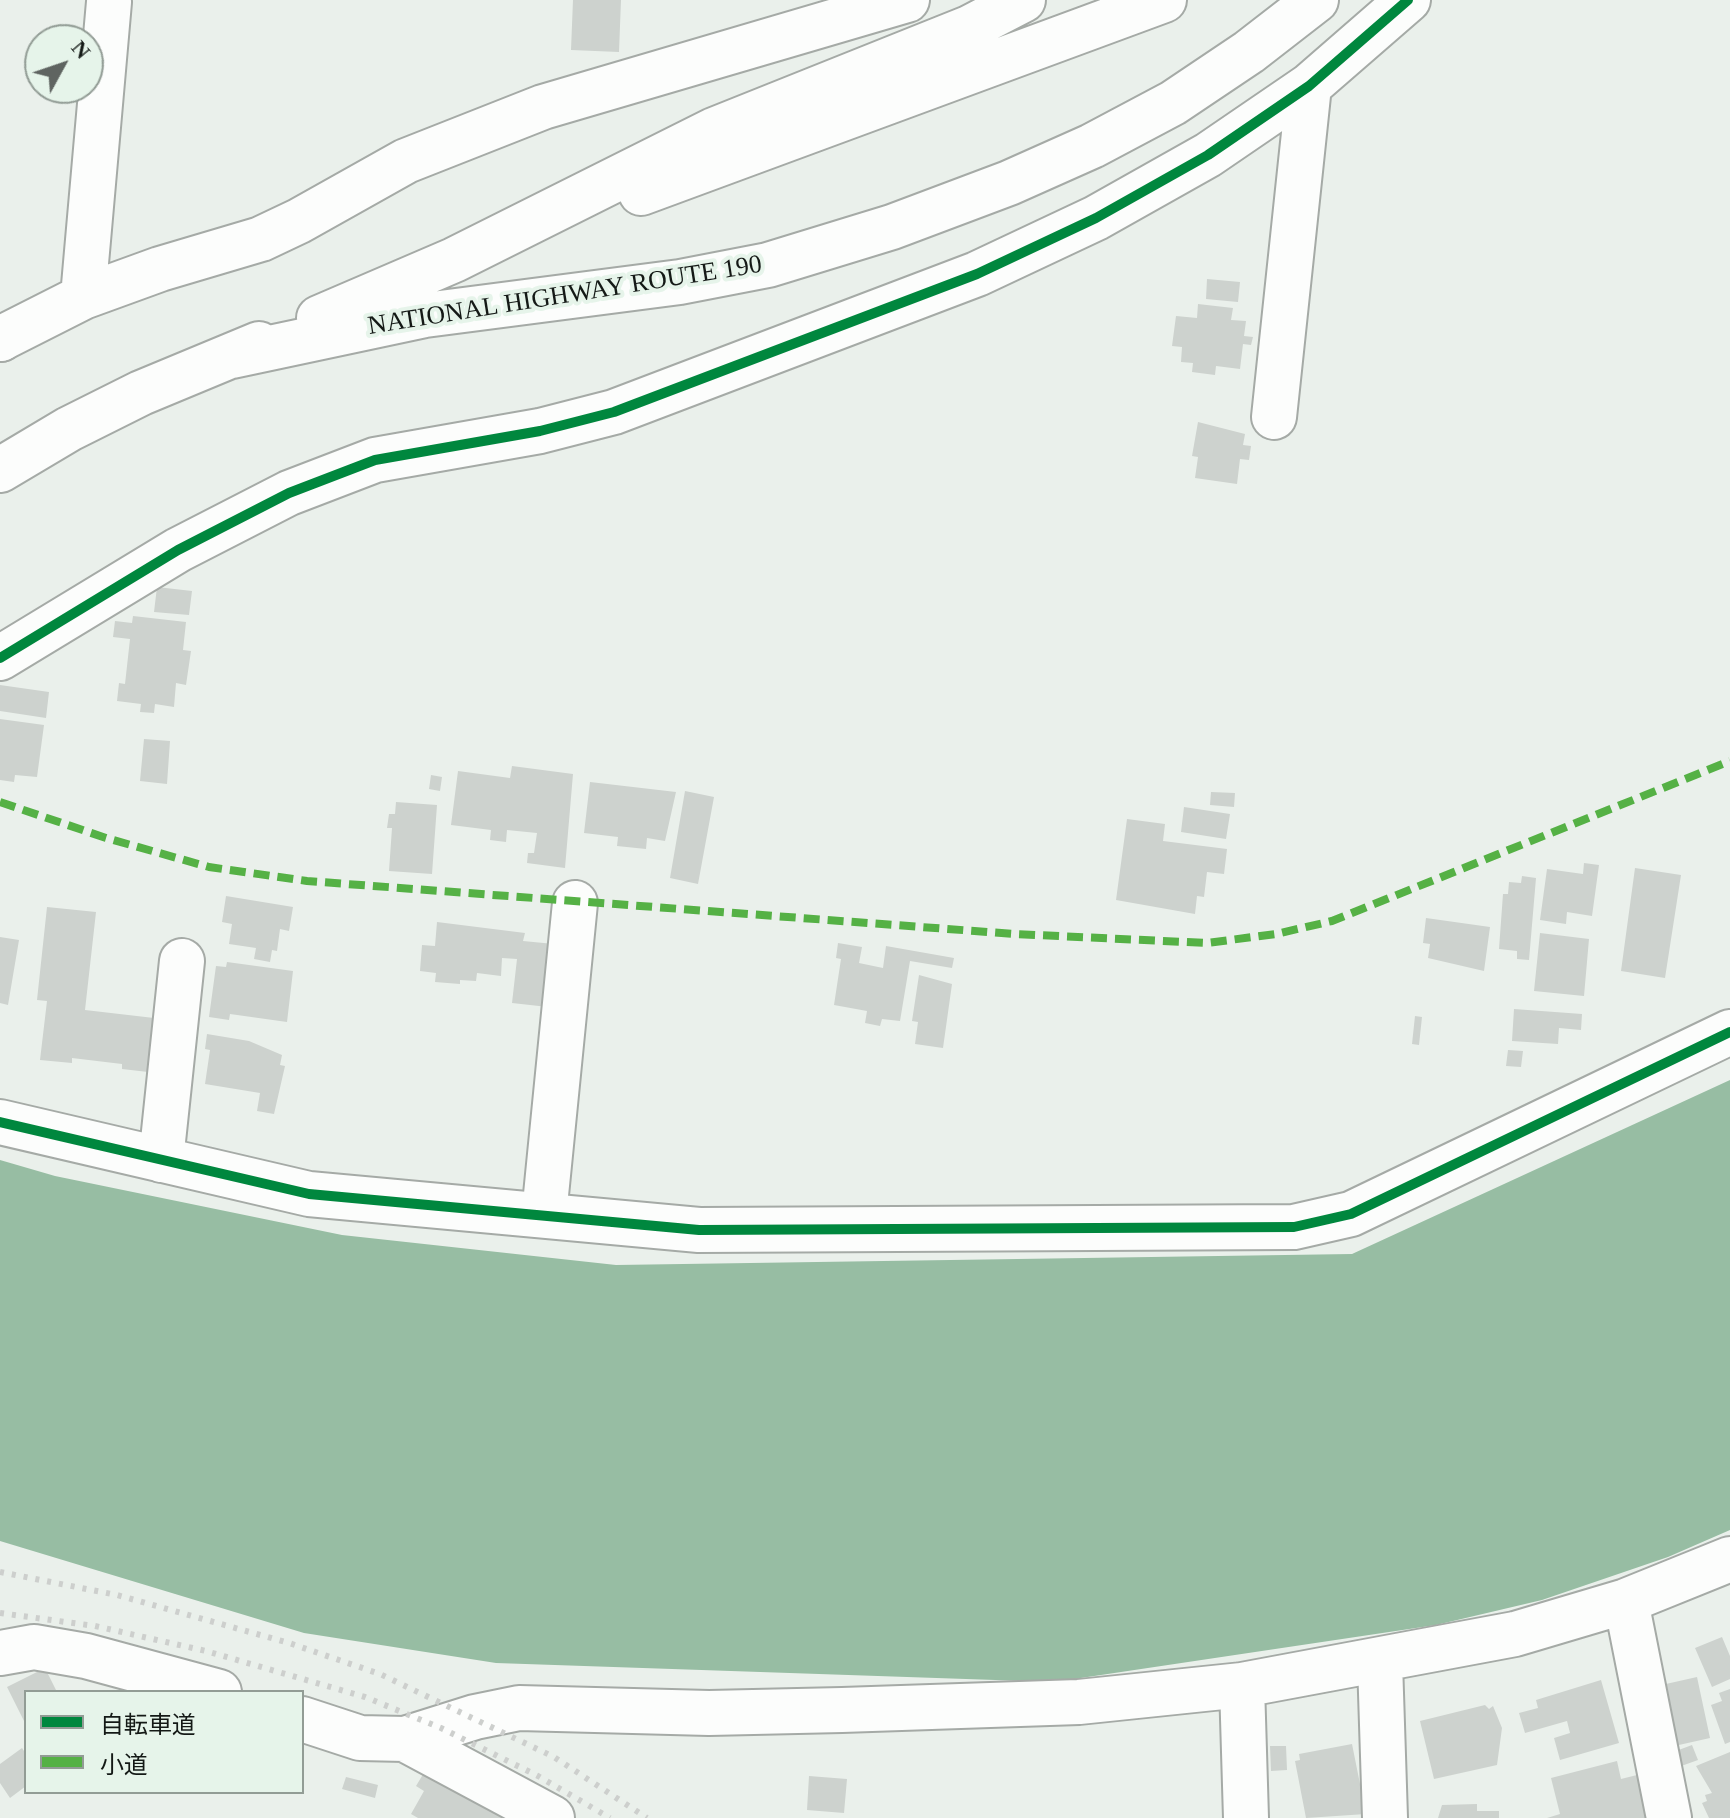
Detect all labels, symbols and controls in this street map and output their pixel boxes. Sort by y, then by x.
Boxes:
north arrow [24,24,104,104]
text: N [67,35,96,64]
street label: NATIONAL HIGHWAY ROUTE 190 [366,249,764,343]
legend [24,1690,304,1794]
text: 自転車道 [100,1712,196,1738]
text: 小道 [100,1752,148,1778]

